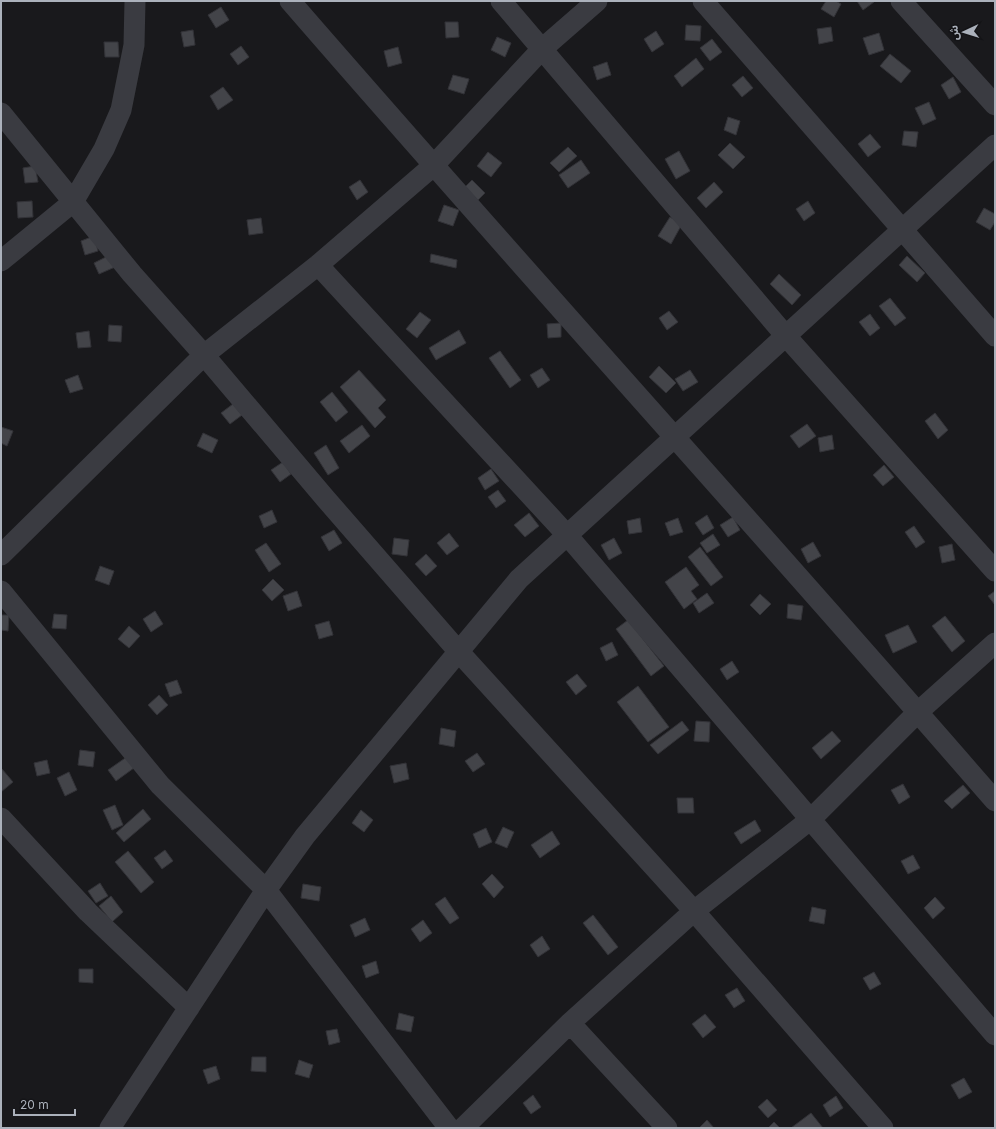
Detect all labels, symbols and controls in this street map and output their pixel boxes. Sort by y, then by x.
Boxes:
north arrow [944,12,984,52]
text: ش [947,25,962,41]
scale bar [14,1091,75,1117]
text: 20 m [20,1097,49,1112]

